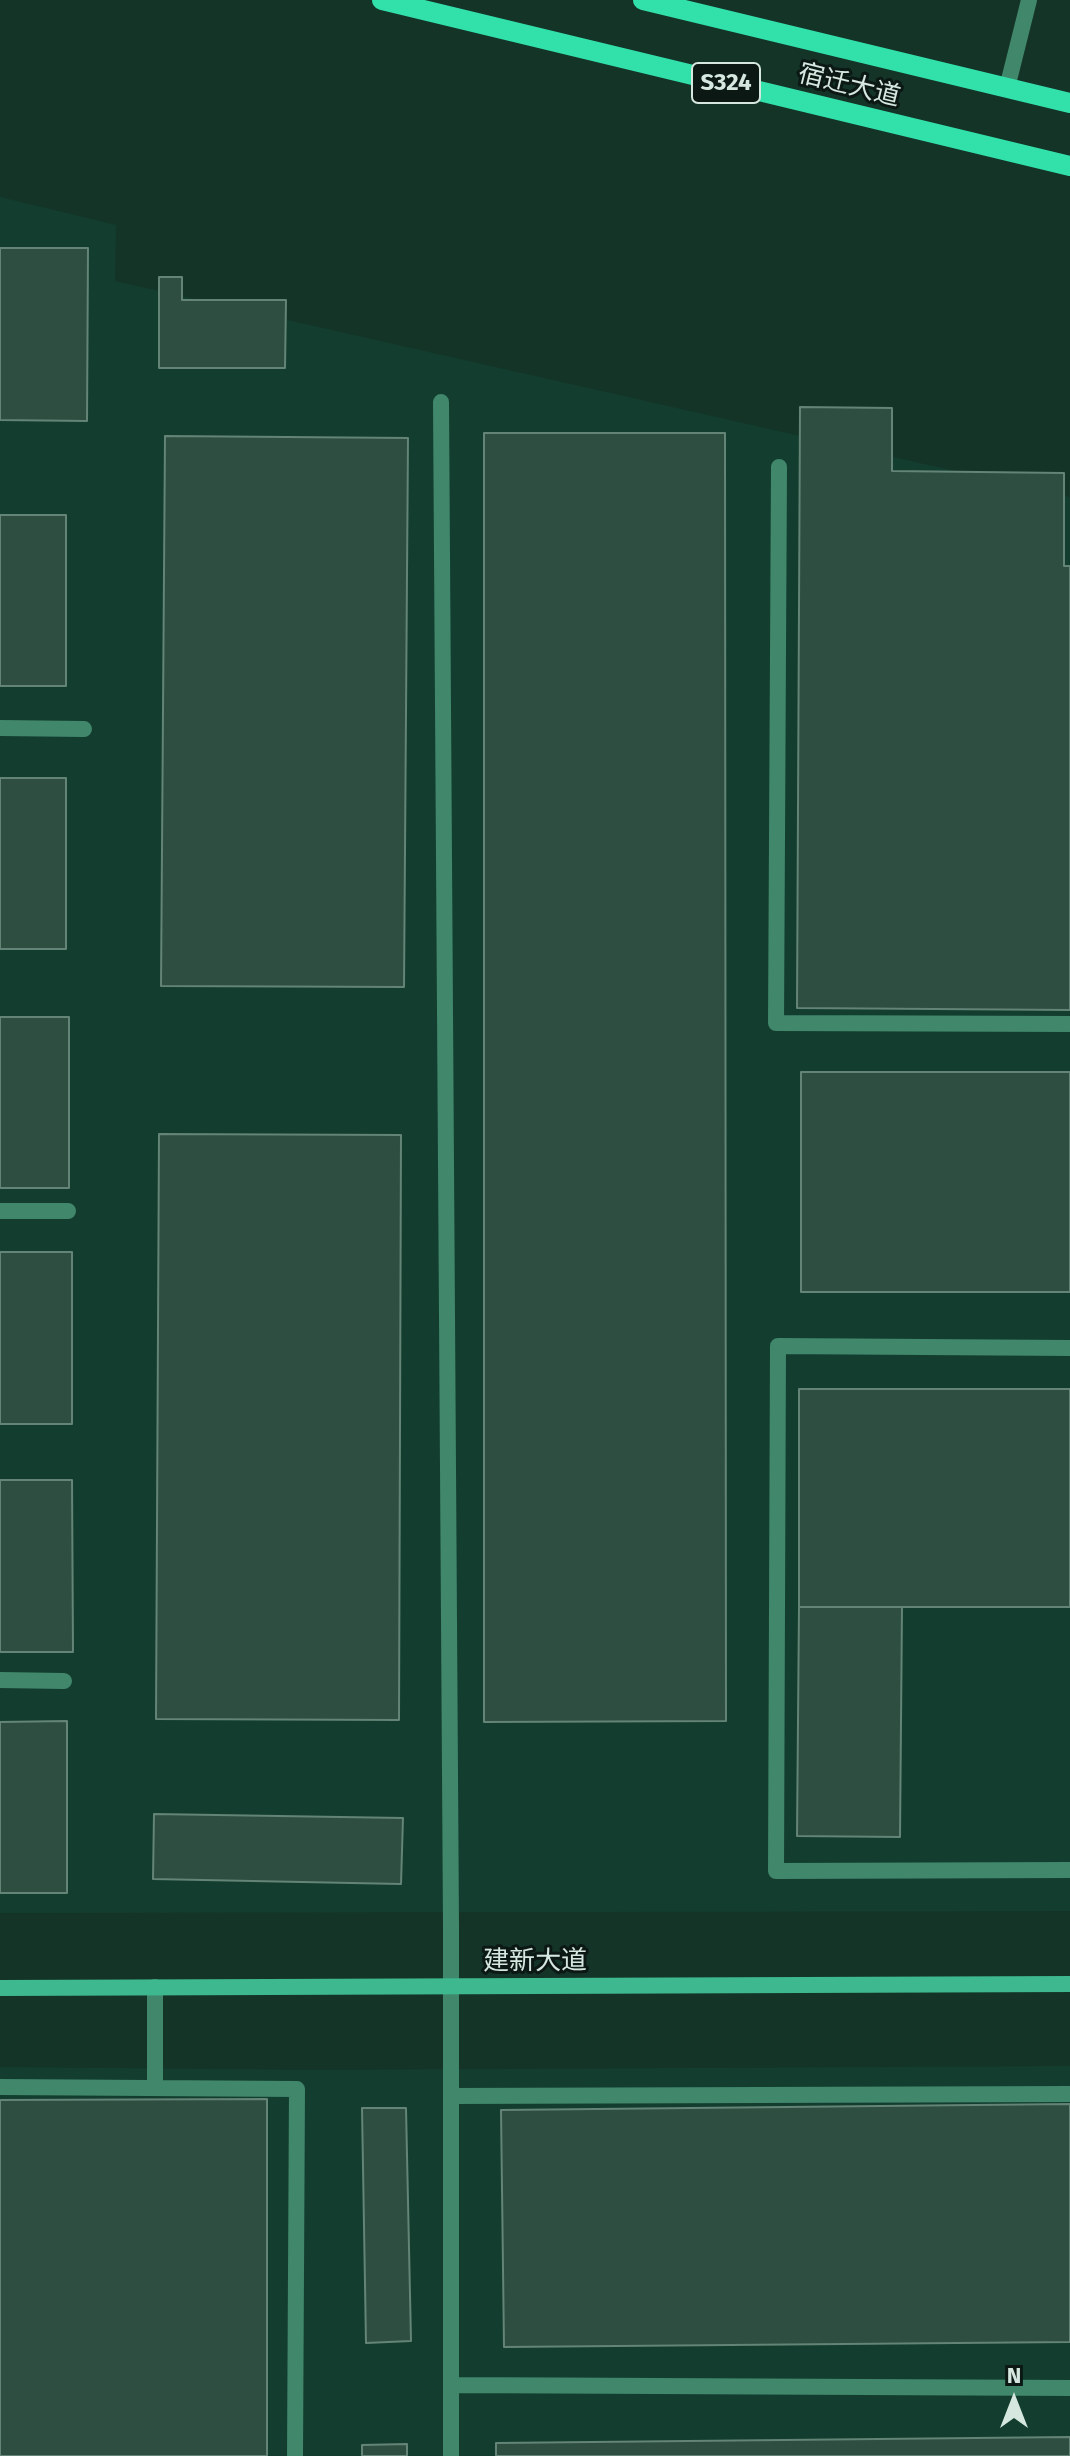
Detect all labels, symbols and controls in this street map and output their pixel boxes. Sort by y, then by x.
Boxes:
street label: 宿迁大道 [795,58,903,114]
road number: S324 [692,63,760,103]
street label: 建新大道 [483,1946,587,1978]
north arrow [974,2360,1054,2440]
text: N [1007,2362,1021,2389]

